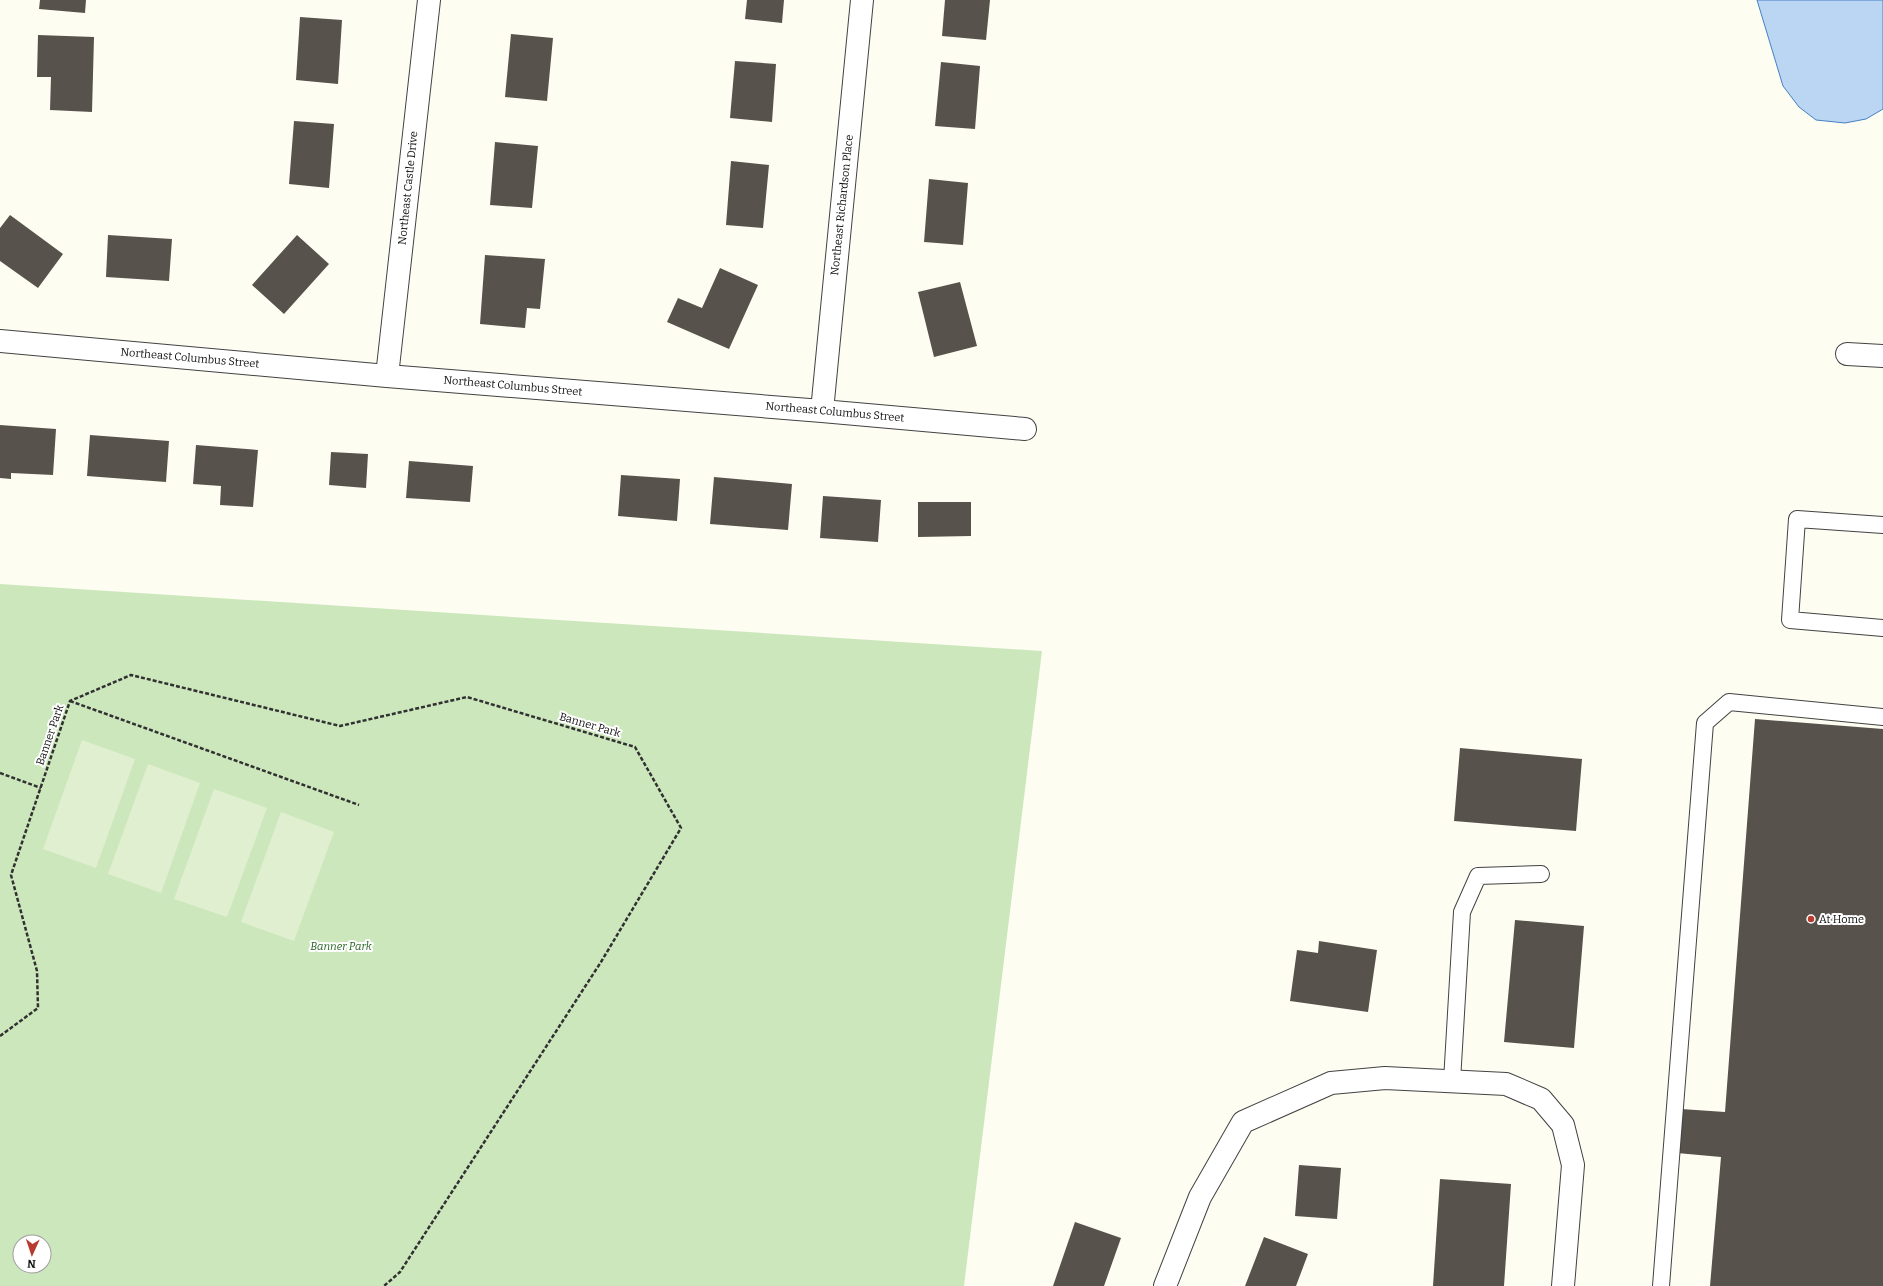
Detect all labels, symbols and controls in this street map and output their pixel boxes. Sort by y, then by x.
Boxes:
street label: Northeast Castle Drive [396,130,420,246]
street label: Northeast Richardson Place [828,134,856,276]
street label: Northeast Columbus Street [120,345,260,371]
street label: Northeast Columbus Street [443,373,583,399]
street label: Northeast Columbus Street [765,399,905,425]
street label: Banner Park [34,702,67,767]
street label: Banner Park [558,710,623,740]
place label: At Home [1819,913,1864,926]
marker: At Home [1806,914,1816,924]
park label: Banner Park [310,940,373,953]
north arrow [12,1234,52,1274]
text: N [26,1257,36,1270]

